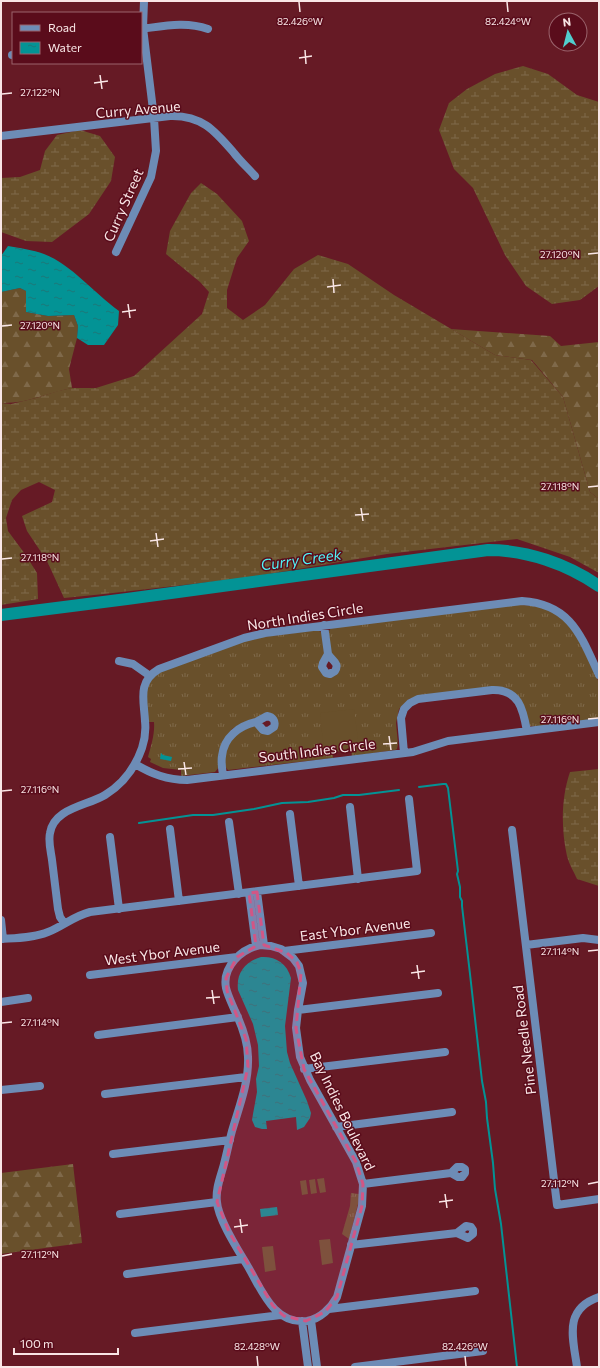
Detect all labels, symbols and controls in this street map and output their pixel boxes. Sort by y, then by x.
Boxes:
legend [12,12,142,64]
north arrow [548,12,588,52]
text: 82.426°W [277,15,323,27]
text: 82.424°W [485,15,531,27]
text: N [562,15,572,29]
text: Road [48,20,76,34]
text: Water [48,40,82,54]
text: 27.122°N [20,86,60,98]
street label: Curry Avenue [95,97,181,121]
street label: Curry Street [99,166,147,244]
text: 27.120°N [540,248,580,260]
text: 27.120°N [20,319,60,331]
text: 27.118°N [541,480,579,492]
water label: Curry Creek [260,544,343,574]
text: 27.118°N [21,551,59,563]
street label: North Indies Circle [246,598,364,634]
text: 27.116°N [541,713,579,725]
street label: South Indies Circle [258,734,376,766]
text: 27.116°N [21,783,59,795]
street label: East Ybor Avenue [299,914,411,944]
street label: West Ybor Avenue [103,937,221,969]
text: 27.114°N [541,945,579,957]
street label: Pine Needle Road [509,984,539,1096]
text: 27.114°N [21,1016,59,1028]
street label: Bay Indies Boulevard [307,1049,379,1173]
text: 27.112°N [541,1177,579,1189]
text: 27.112°N [21,1248,59,1260]
scale bar [14,1330,118,1356]
text: 100 m [20,1336,54,1350]
text: 82.428°W [234,1340,280,1352]
text: 82.426°W [442,1340,488,1352]

